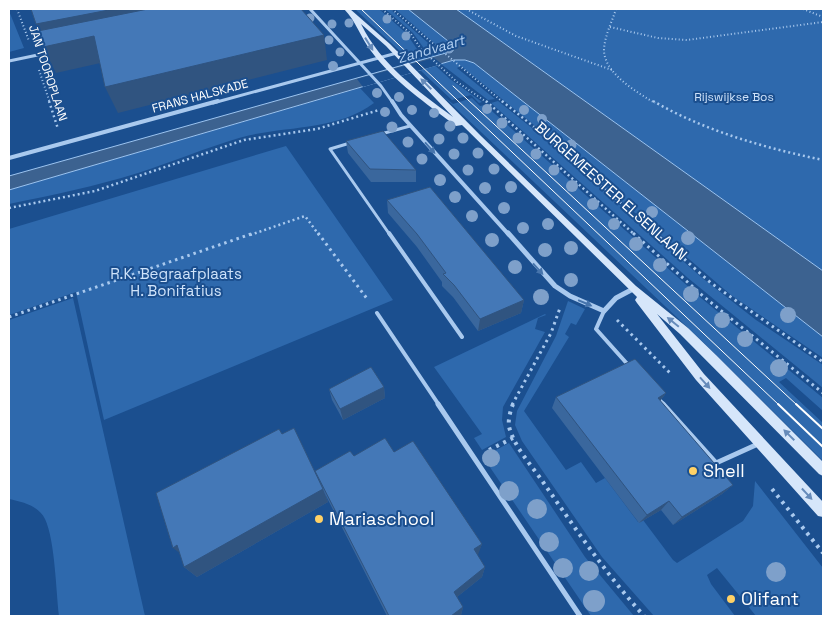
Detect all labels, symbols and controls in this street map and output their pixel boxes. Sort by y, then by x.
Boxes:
street label: JAN TOOROPLAAN [25,23,71,123]
water label: Zandvaart [395,30,468,67]
one-way arrow [365,38,374,51]
street label: FRANS HALSKADE [150,75,250,117]
one-way arrow [420,78,432,90]
park label: Rijswijkse Bos [694,89,774,105]
street label: BURGEMEESTER ELSENLAAN [531,117,691,264]
one-way arrow [424,141,436,153]
one-way arrow [532,262,544,274]
park label: R.K. Begraafplaats H. Bonifatius [110,264,242,300]
one-way arrow [578,299,592,307]
one-way arrow [667,317,680,328]
one-way arrow [699,377,711,389]
one-way arrow [783,430,795,442]
place label: Shell [703,459,745,482]
marker: Shell [687,465,699,477]
one-way arrow [801,487,813,499]
place label: Mariaschool [329,507,434,530]
marker: Mariaschool [313,513,325,525]
place label: Olifant [741,587,799,610]
marker: Olifant [725,593,737,605]

